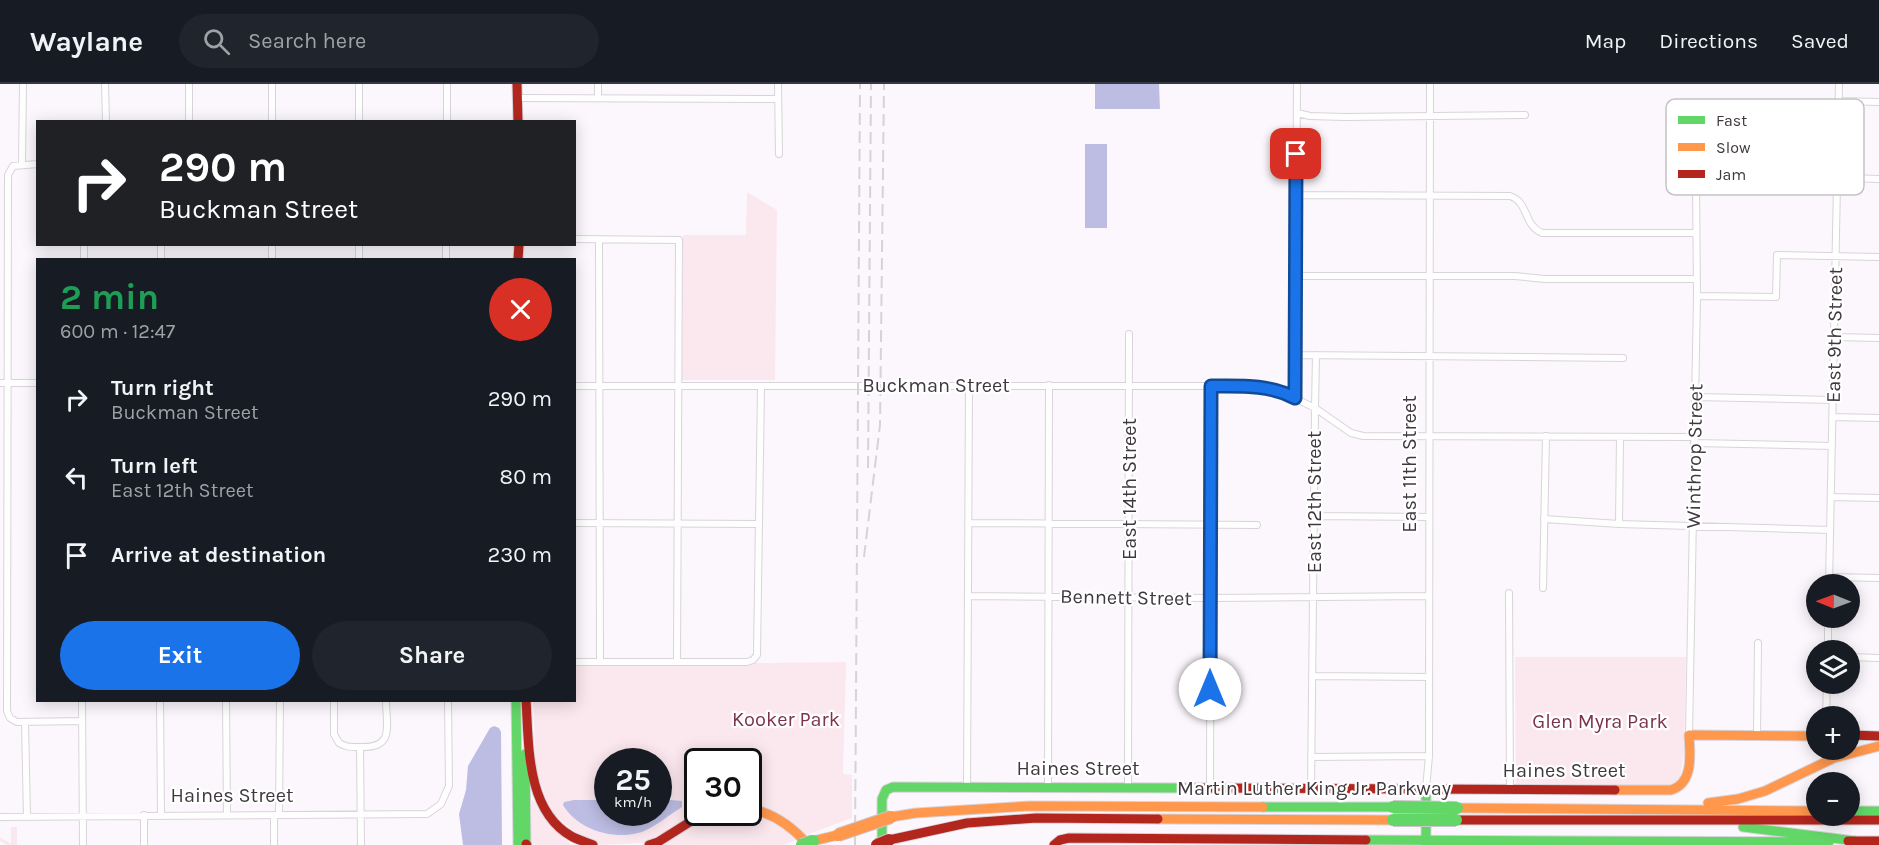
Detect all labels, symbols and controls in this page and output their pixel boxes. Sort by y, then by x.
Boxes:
search box [179,14,599,68]
text: Waylane [30,25,143,58]
icon: search [200,25,233,58]
text: Search here [248,28,366,54]
text: Map [1585,29,1626,53]
text: Directions [1659,29,1758,53]
text: Saved [1791,29,1849,53]
legend [1666,99,1864,195]
text: Fast [1716,111,1747,130]
pin [1270,128,1321,179]
icon: arrive [1279,137,1312,170]
text: Slow [1716,138,1751,157]
text: 290 m [159,142,287,192]
icon: right [60,144,138,222]
text: Jam [1716,165,1746,184]
text: Buckman Street [159,193,358,225]
street label: East 9th Street [1822,266,1847,403]
text: 2 min [60,276,159,318]
button: close [489,278,552,341]
text: 600 m · 12:47 [60,320,175,343]
street label: Buckman Street [862,374,1010,397]
text: Turn right [111,375,214,401]
icon: right [60,383,93,416]
street label: Winthrop Street [1682,383,1707,529]
text: 290 m [488,386,552,412]
street label: East 11th Street [1398,395,1421,533]
text: Buckman Street [111,401,259,424]
street label: East 14th Street [1118,418,1141,560]
street label: East 12th Street [1303,430,1326,573]
text: Turn left [111,453,198,479]
icon: left [60,461,93,494]
text: 80 m [500,464,552,490]
text: East 12th Street [111,479,253,502]
icon: arrive [60,539,93,572]
text: Arrive at destination [111,542,326,568]
text: 230 m [487,542,552,568]
north arrow [1806,574,1860,628]
map controls [1806,574,1860,826]
street label: Bennett Street [1060,585,1193,610]
button: Exit [60,621,300,690]
button: Share [312,621,552,690]
button: layers [1806,640,1860,694]
position arrow [1178,657,1242,721]
button: + [1806,706,1860,760]
park label: Kooker Park [732,708,840,731]
park label: Glen Myra Park [1532,710,1668,733]
speed limit sign: 30 [684,748,762,826]
street label: Haines Street [1017,757,1140,780]
street label: Haines Street [1503,759,1626,782]
text: 25 [615,762,651,798]
button: − [1806,772,1860,826]
street label: Martin Luther King Jr. Parkway [1177,777,1451,800]
street label: Haines Street [171,784,294,807]
text: km/h [614,793,652,811]

